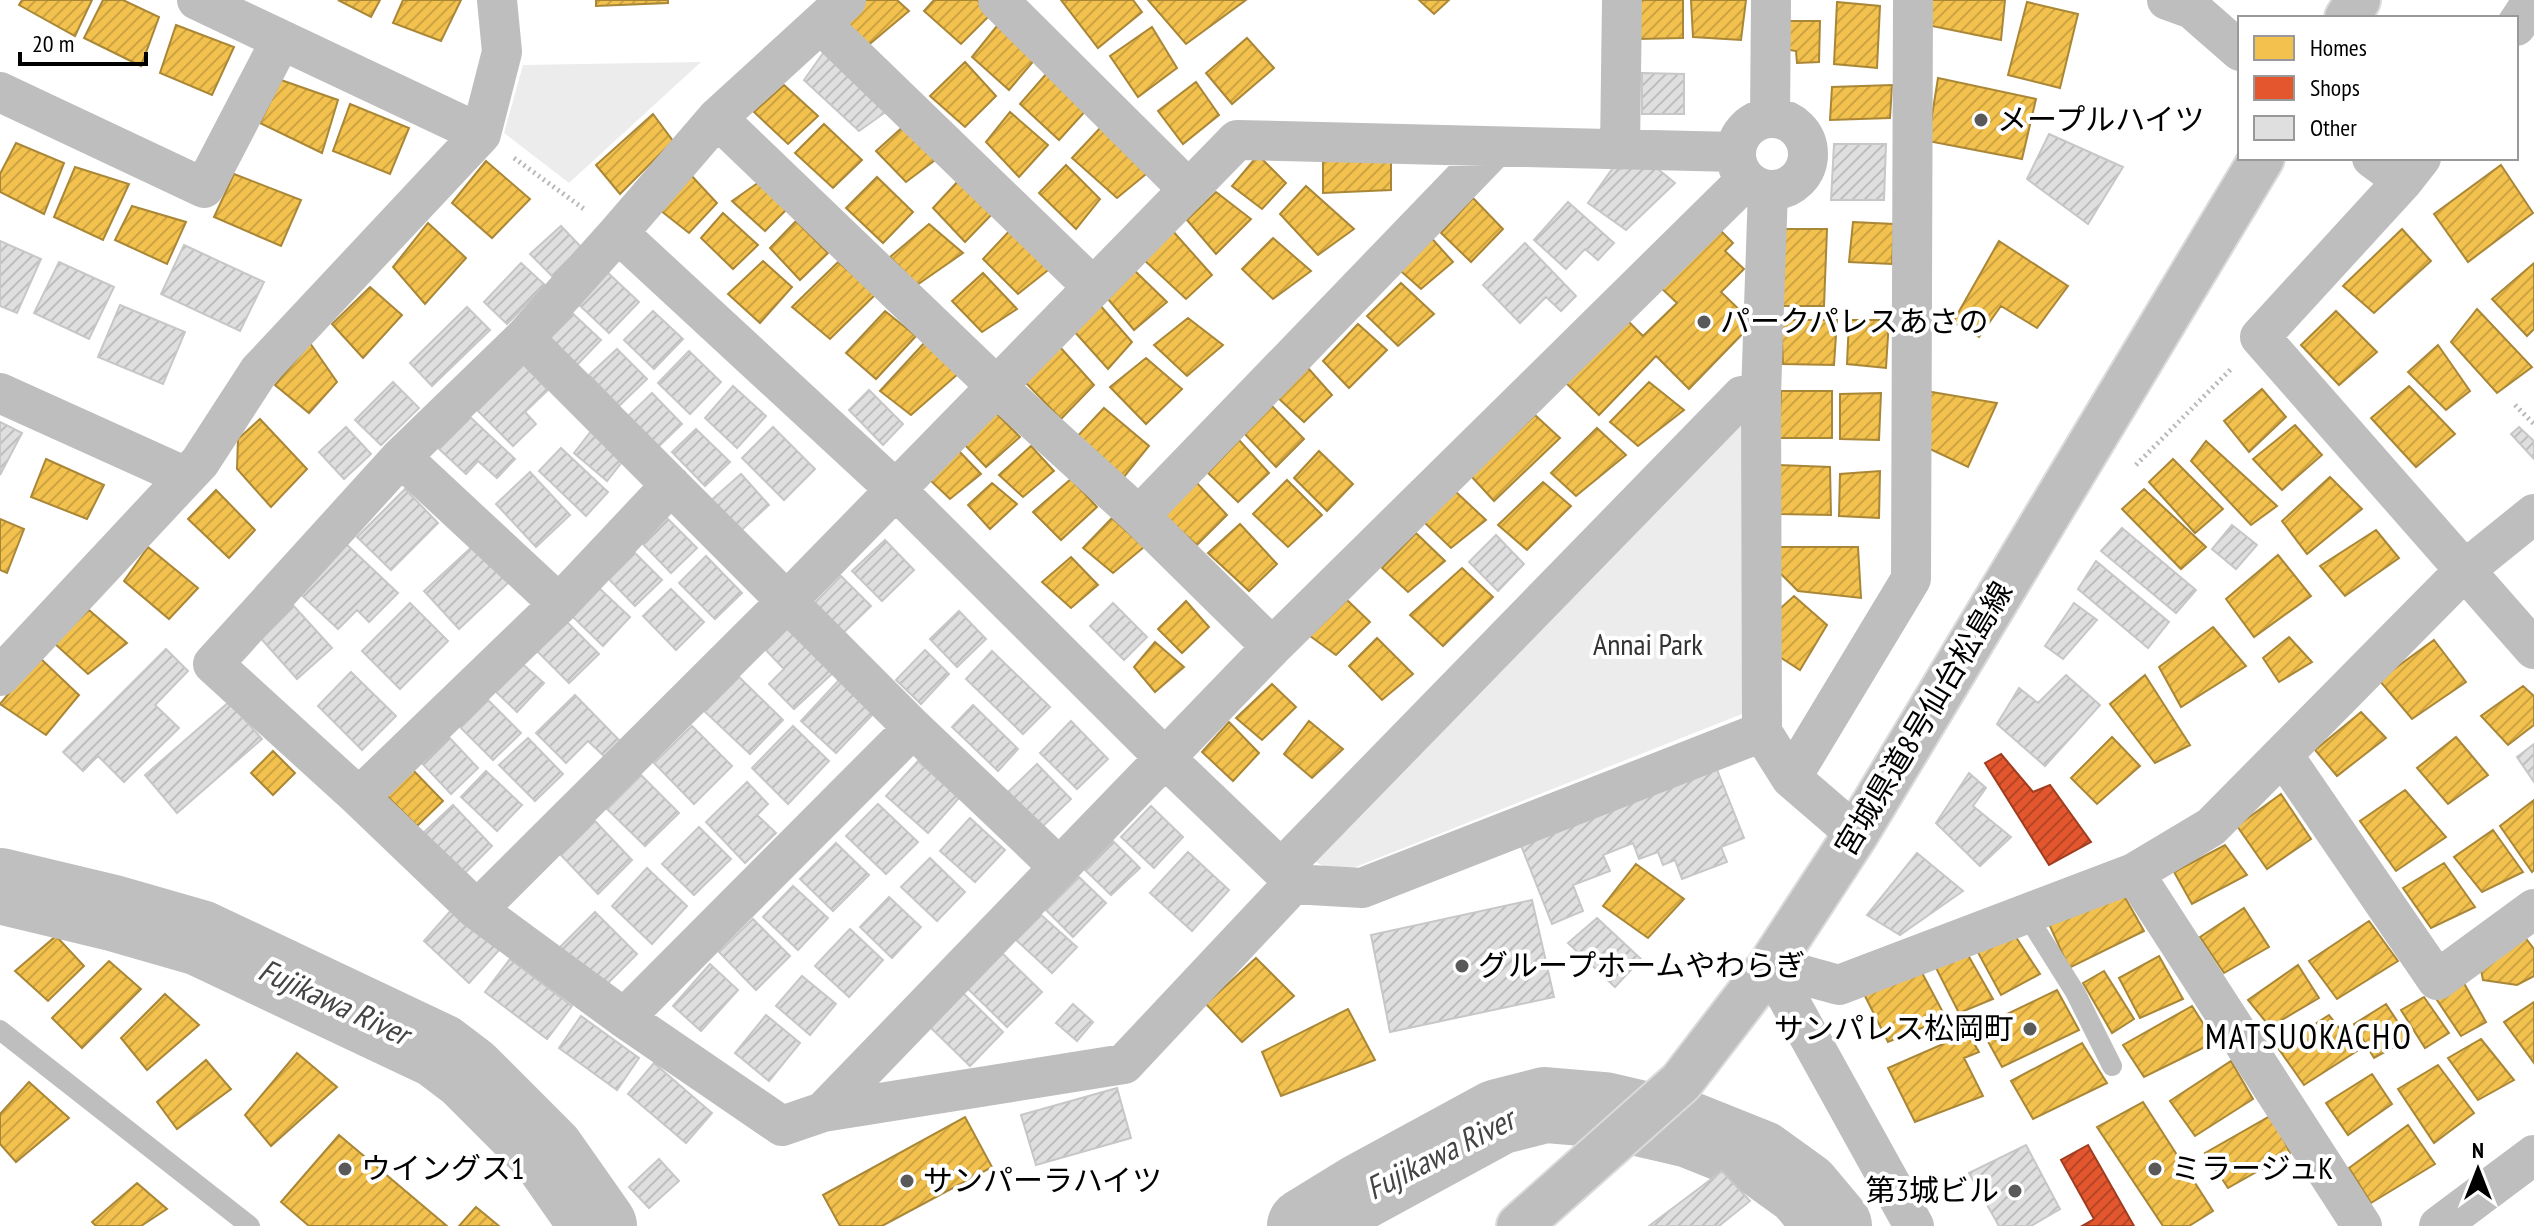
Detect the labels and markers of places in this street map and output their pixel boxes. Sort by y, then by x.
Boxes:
place label: メープルハイツ [1997,99,2205,138]
marker: メープルハイツ [1972,111,1990,129]
place label: パークパレスあさの [1720,301,1989,340]
marker: パークパレスあさの [1695,313,1713,331]
place label: グループホームやわらぎ [1478,945,1805,984]
marker: グループホームやわらぎ [1453,957,1471,975]
place label: サンパレス松岡町 [1774,1008,2014,1047]
marker: サンパレス松岡町 [2021,1020,2039,1038]
place label: ウイングス1 [361,1148,525,1187]
place label: ミラージュK [2171,1148,2333,1187]
marker: ウイングス1 [336,1160,354,1178]
place label: サンパーラハイツ [923,1160,1162,1199]
marker: ミラージュK [2146,1160,2164,1178]
place label: 第3城ビル [1866,1170,1999,1209]
marker: サンパーラハイツ [898,1172,916,1190]
marker: 第3城ビル [2006,1182,2024,1200]

